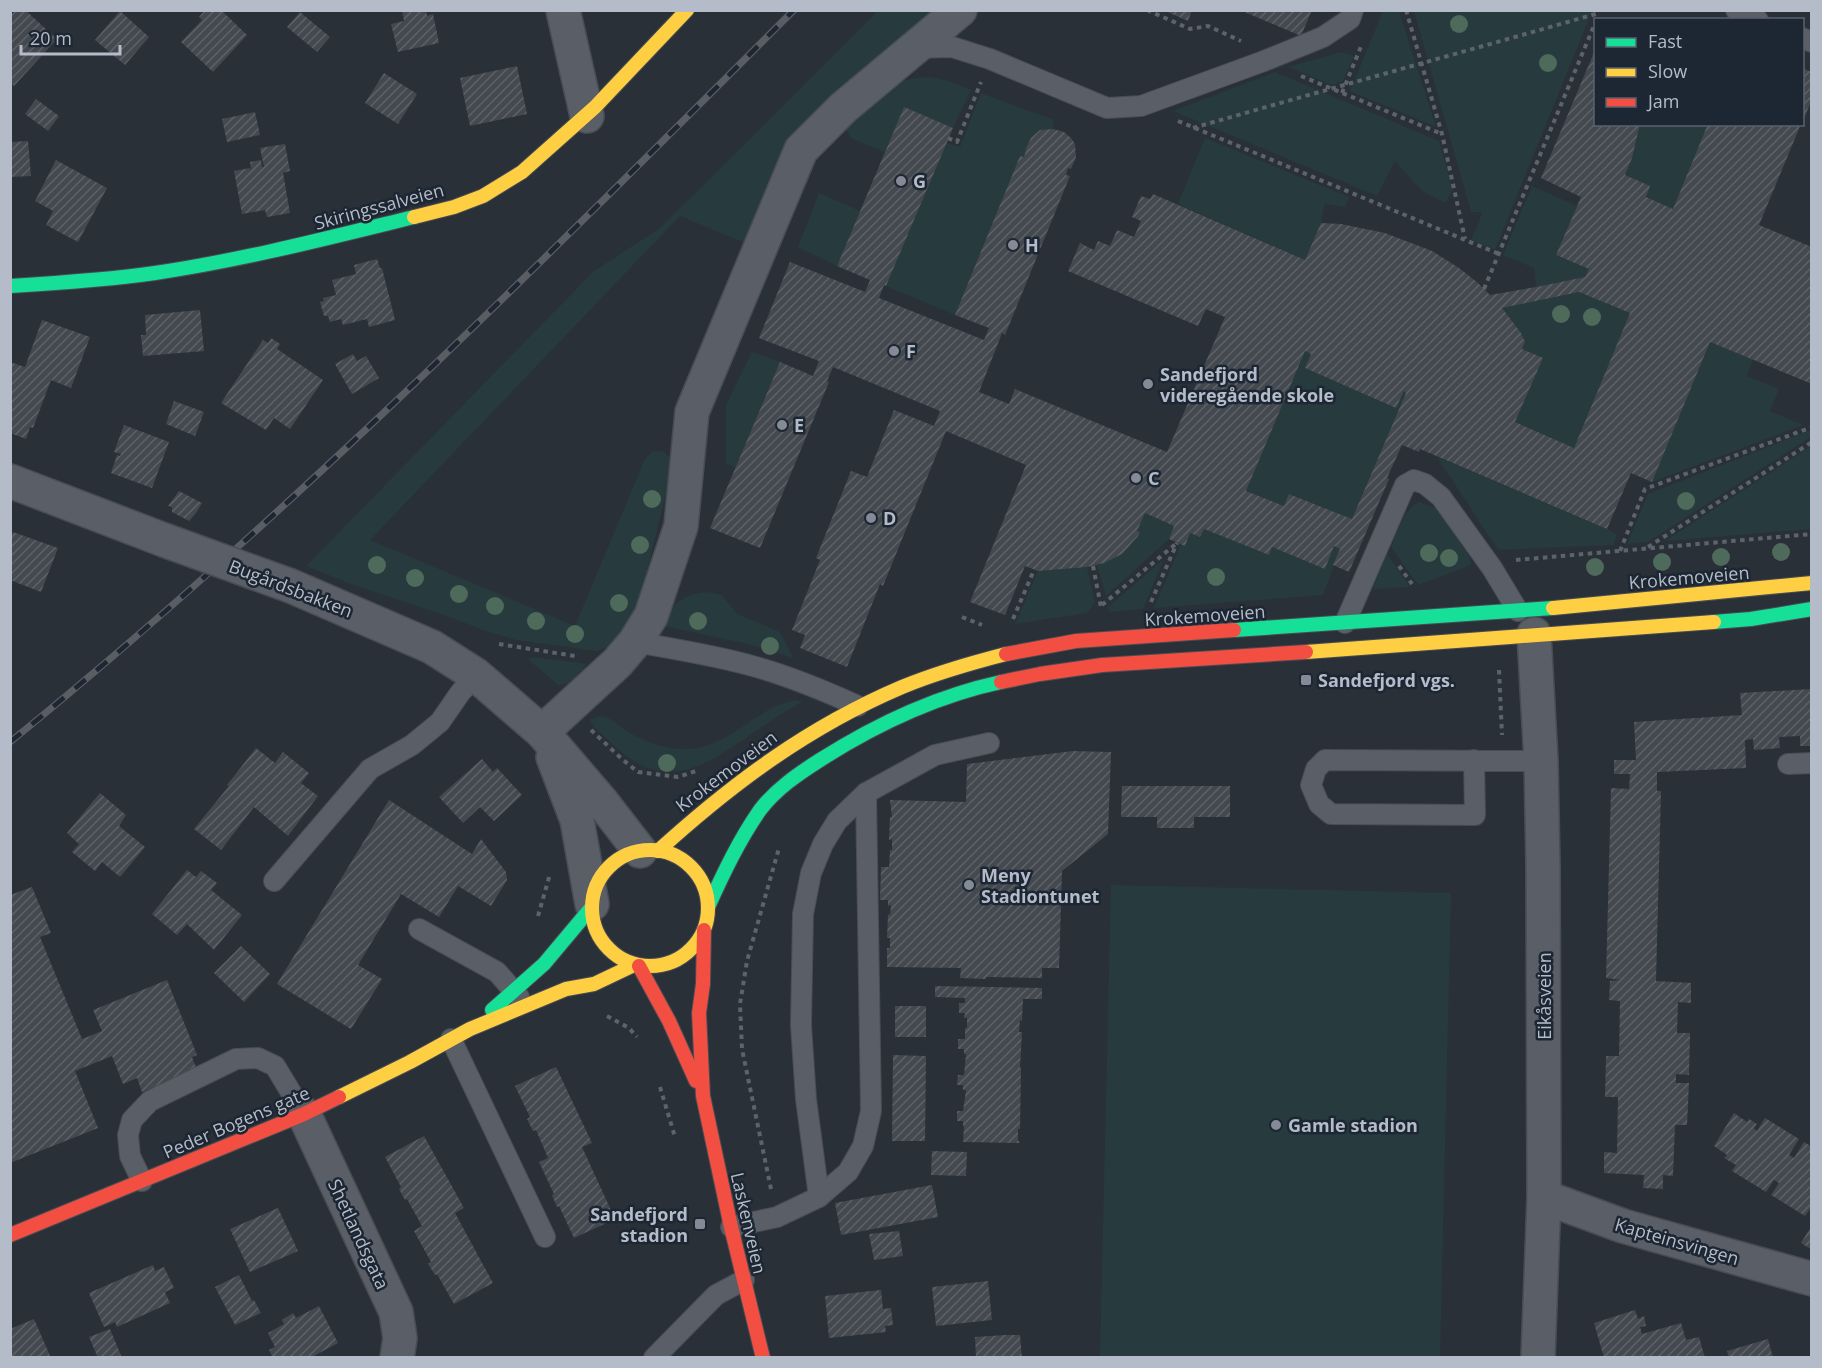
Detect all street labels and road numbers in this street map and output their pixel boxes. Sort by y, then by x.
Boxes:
street label: Skiringssalveien [312,177,446,235]
street label: Bugårdsbakken [226,553,356,623]
street label: Krokemoveien [1628,560,1750,594]
street label: Krokemoveien [1144,599,1266,631]
street label: Krokemoveien [670,725,782,817]
street label: Eikåsveien [1532,952,1556,1040]
street label: Peder Bogens gate [159,1080,313,1164]
street label: Laskenveien [726,1170,772,1276]
street label: Shetlandsgata [323,1175,395,1293]
street label: Kapteinsvingen [1612,1212,1742,1270]

